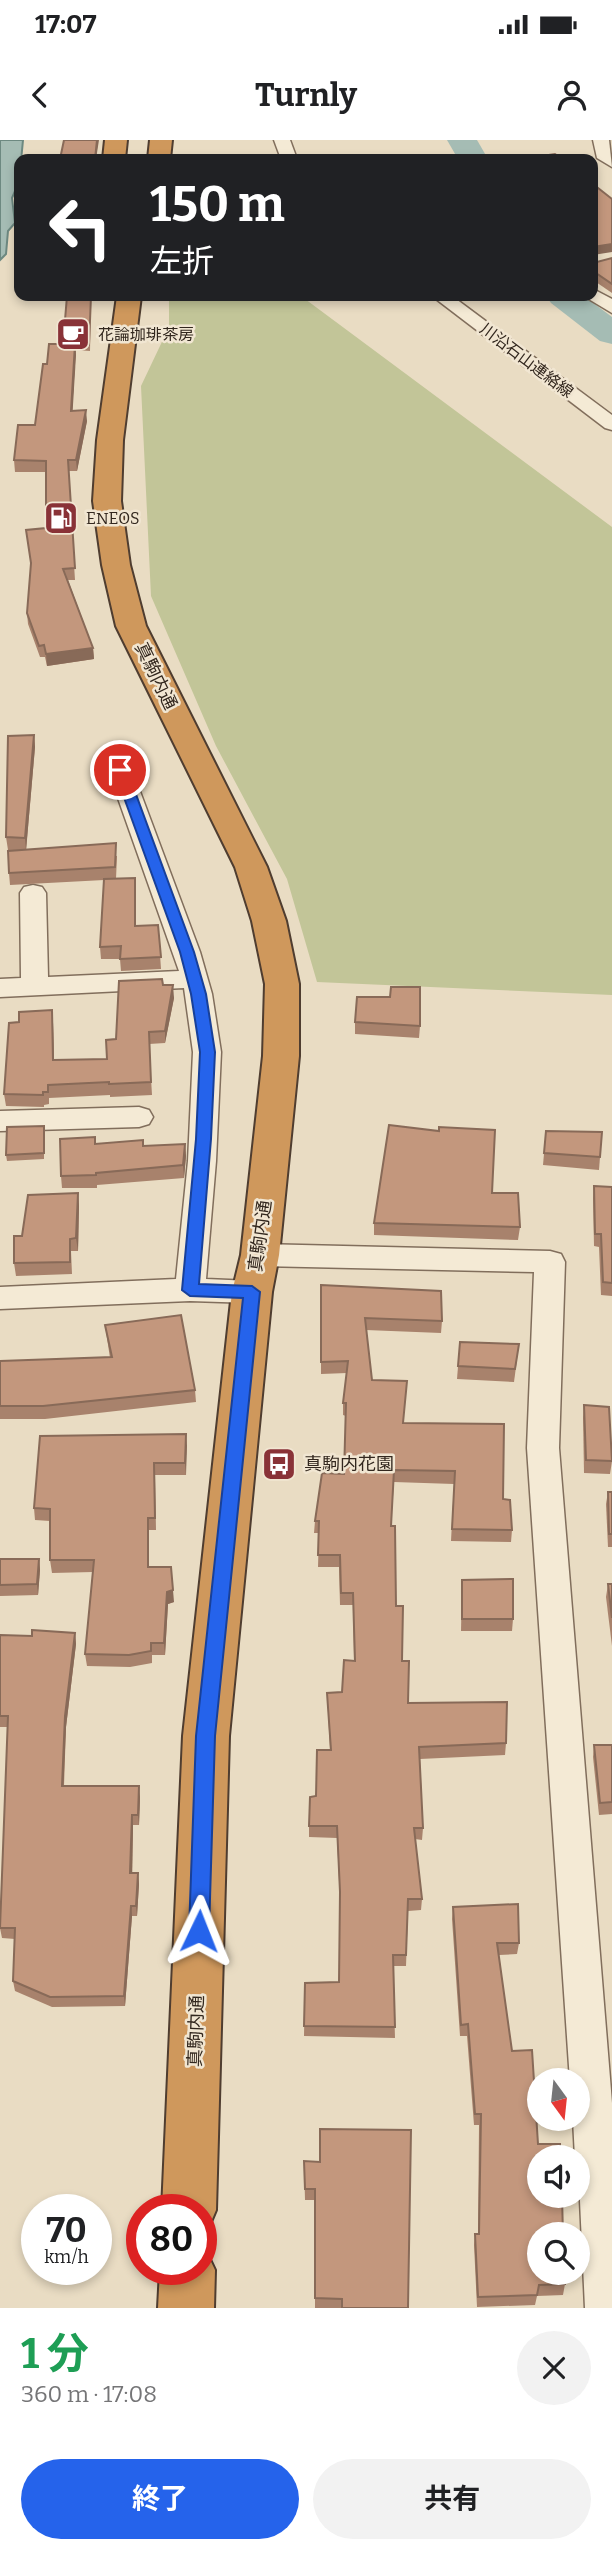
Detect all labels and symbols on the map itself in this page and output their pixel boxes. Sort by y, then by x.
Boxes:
cafe icon: 花論珈琲茶房 [54,315,92,353]
street label: 川沿石山連絡線 [476,319,577,402]
place label: 花論珈琲茶房 [98,325,194,344]
fuel station icon: ENEOS [42,499,80,537]
place label: ENEOS [86,509,140,528]
street label: 真駒内通 [130,639,182,713]
pin [90,740,150,800]
street label: 真駒内通 [244,1199,276,1273]
bus stop icon: 真駒内花園 [260,1445,298,1483]
place label: 真駒内花園 [304,1453,394,1475]
position arrow [162,1894,236,1968]
street label: 真駒内通 [184,1995,208,2067]
north arrow [527,2068,590,2132]
speed limit sign: 80 [126,2194,217,2285]

